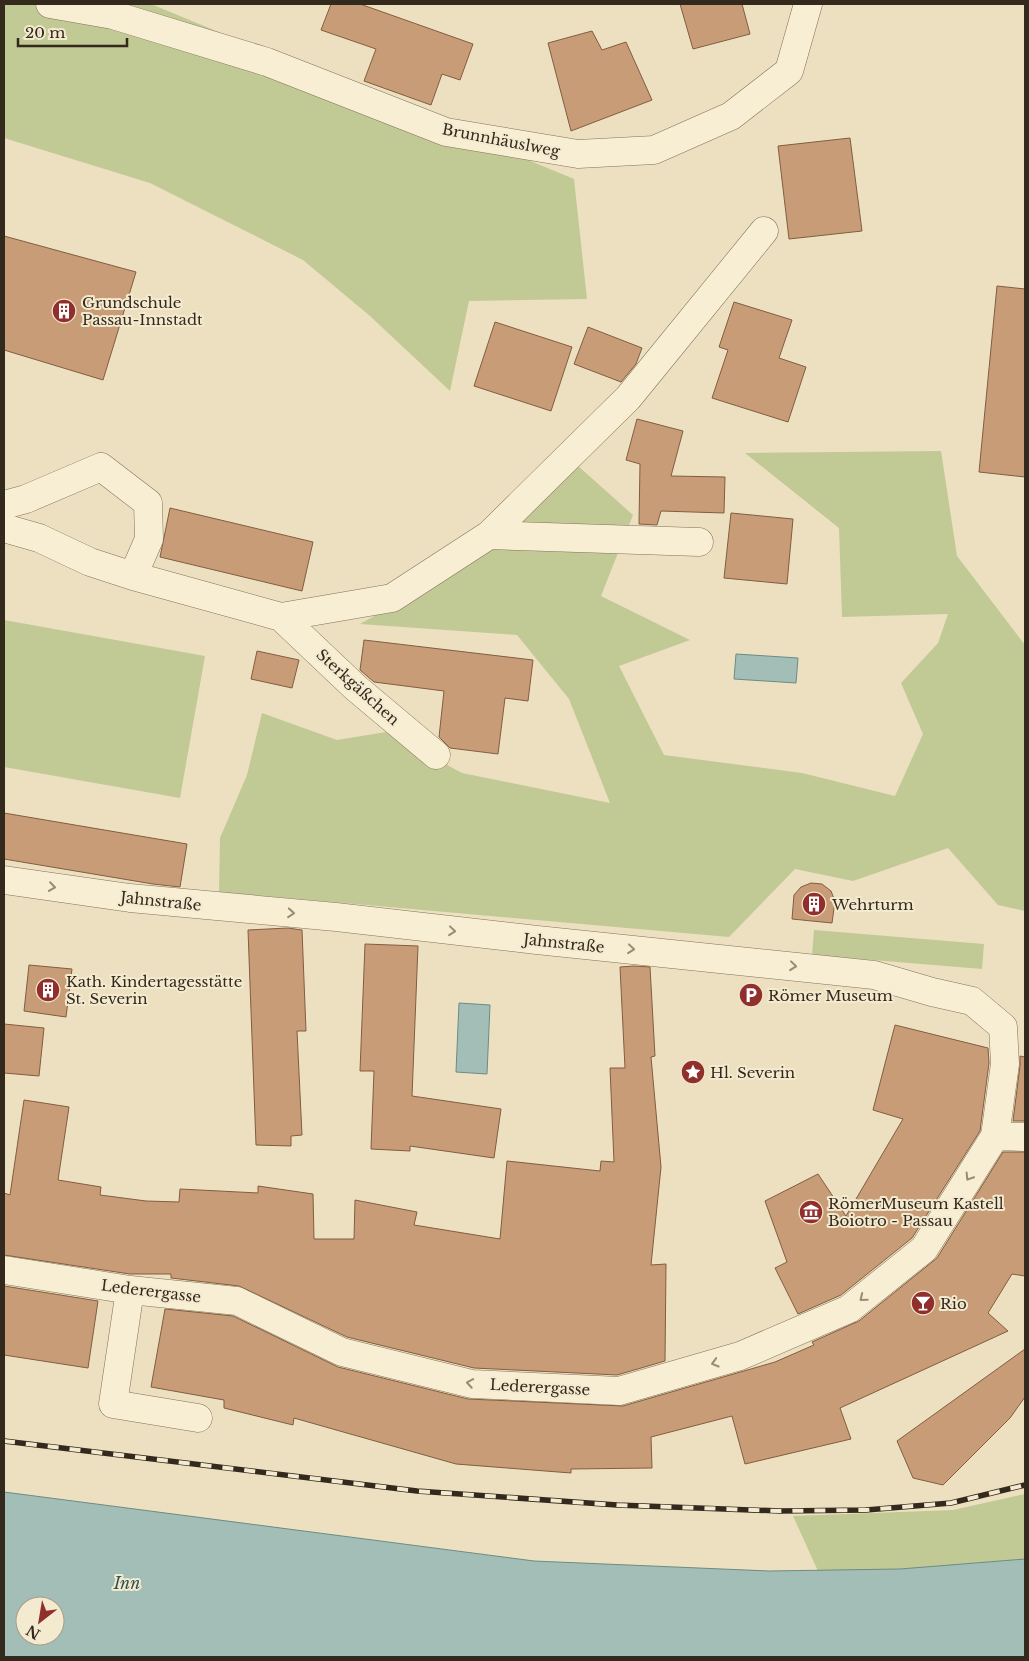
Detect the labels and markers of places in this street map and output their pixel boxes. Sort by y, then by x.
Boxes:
place label: Grundschule Passau-Innstadt [82,293,203,329]
building icon: Grundschule Passau-Innstadt [51,298,77,324]
building icon: Wehrturm [801,891,827,917]
place label: Wehrturm [831,895,914,914]
place label: Kath. Kindertagesstätte St. Severin [66,972,242,1008]
building icon: Kath. Kindertagesstätte St. Severin [35,977,61,1003]
parking icon: Römer Museum [738,982,764,1008]
place label: Römer Museum [768,986,893,1005]
place icon: Hl. Severin [680,1059,706,1085]
place label: Hl. Severin [710,1063,795,1082]
place label: RömerMuseum Kastell Boiotro - Passau [828,1194,1004,1230]
museum icon: RömerMuseum Kastell Boiotro - Passau [798,1199,824,1225]
bar icon: Rio [910,1290,936,1316]
place label: Rio [940,1294,967,1313]

